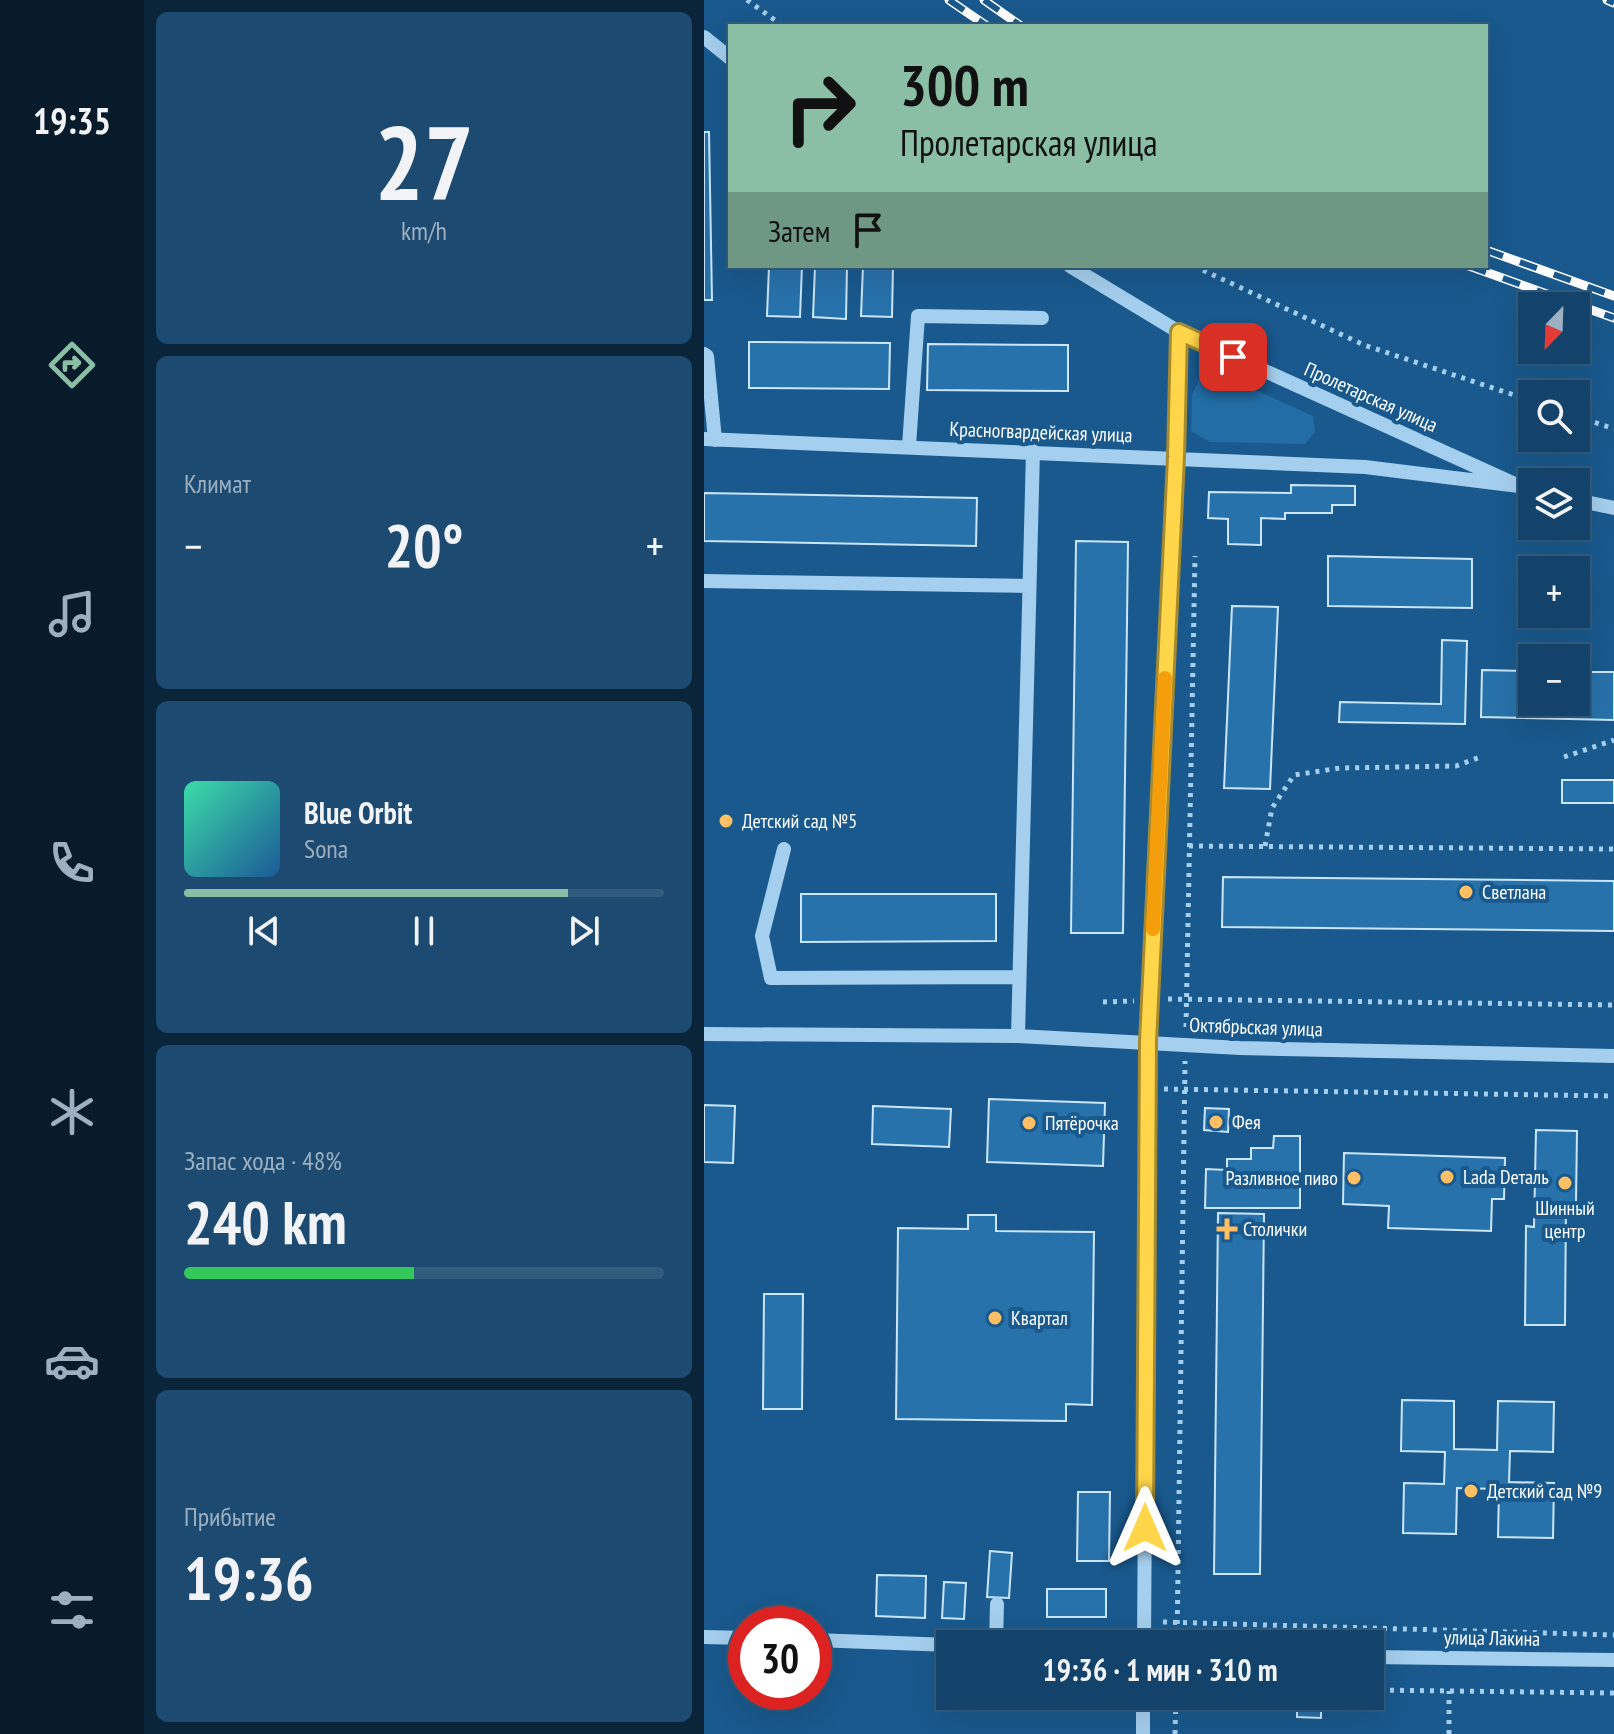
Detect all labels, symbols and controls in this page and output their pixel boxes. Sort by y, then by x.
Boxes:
text: 300 m [900,49,1029,121]
icon: right [768,56,872,160]
text: 27 [374,94,474,229]
text: 19:35 [33,97,111,144]
text: Пролетарская улица [900,119,1158,166]
icon: arrive [846,208,890,252]
text: Затем [768,211,830,250]
text: km/h [401,214,447,247]
north arrow [1518,292,1590,364]
map controls [1518,292,1590,716]
pin [1199,323,1267,391]
icon: arrive [1211,335,1255,379]
icon: directions [44,337,100,393]
street label: Пролетарская улица [1300,356,1442,438]
button: search [1518,380,1590,452]
street label: Красногвардейская улица [949,416,1133,448]
text: Климат [184,467,251,500]
button: layers [1518,468,1590,540]
text: 20° [384,506,464,584]
text: − [184,517,202,574]
text: + [646,517,664,574]
button: + [1518,556,1590,628]
icon: music [44,586,100,642]
button: − [1518,644,1590,716]
text: Blue Orbit [304,793,412,832]
place label: Детский сад №5 [742,808,857,834]
marker: Детский сад №5 [717,812,735,830]
text: Sona [304,832,348,865]
icon: phone [44,835,100,891]
place label: Светлана [1482,879,1546,905]
marker: Светлана [1457,883,1475,901]
icon: previous [242,909,286,953]
icon: pause [402,909,446,953]
icon: next [562,909,606,953]
street label: Октябрьская улица [1189,1012,1323,1042]
icon: climate [44,1084,100,1140]
place label: Фея [1232,1109,1261,1135]
place label: Пятёрочка [1045,1110,1119,1136]
marker: Фея [1207,1113,1225,1131]
marker: Пятёрочка [1020,1114,1038,1132]
text: Запас хода · 48% [184,1144,342,1177]
place label: Lada Dеталь [1463,1164,1549,1190]
place label: Разливное пиво [1226,1165,1338,1191]
marker: Lada Dеталь [1438,1168,1456,1186]
marker: Разливное пиво [1345,1169,1363,1187]
marker: Шинный центр [1556,1174,1574,1192]
text: 240 km [184,1183,347,1261]
place label: Шинный центр [1535,1195,1595,1244]
place label: Столички [1243,1216,1307,1242]
marker: Столички [1218,1220,1236,1238]
place label: Квартал [1011,1305,1068,1331]
marker: Квартал [986,1309,1004,1327]
icon: car [44,1333,100,1389]
place label: Детский сад №9 [1487,1478,1602,1504]
marker: Детский сад №9 [1462,1482,1480,1500]
position arrow [1103,1486,1187,1570]
text: Прибытие [184,1500,276,1533]
text: 19:36 [184,1539,314,1617]
icon: filters [44,1582,100,1638]
speed limit sign: 30 [728,1606,832,1710]
street label: улица Лакина [1444,1624,1540,1652]
text: 19:36 · 1 мин · 310 m [1042,1650,1278,1689]

